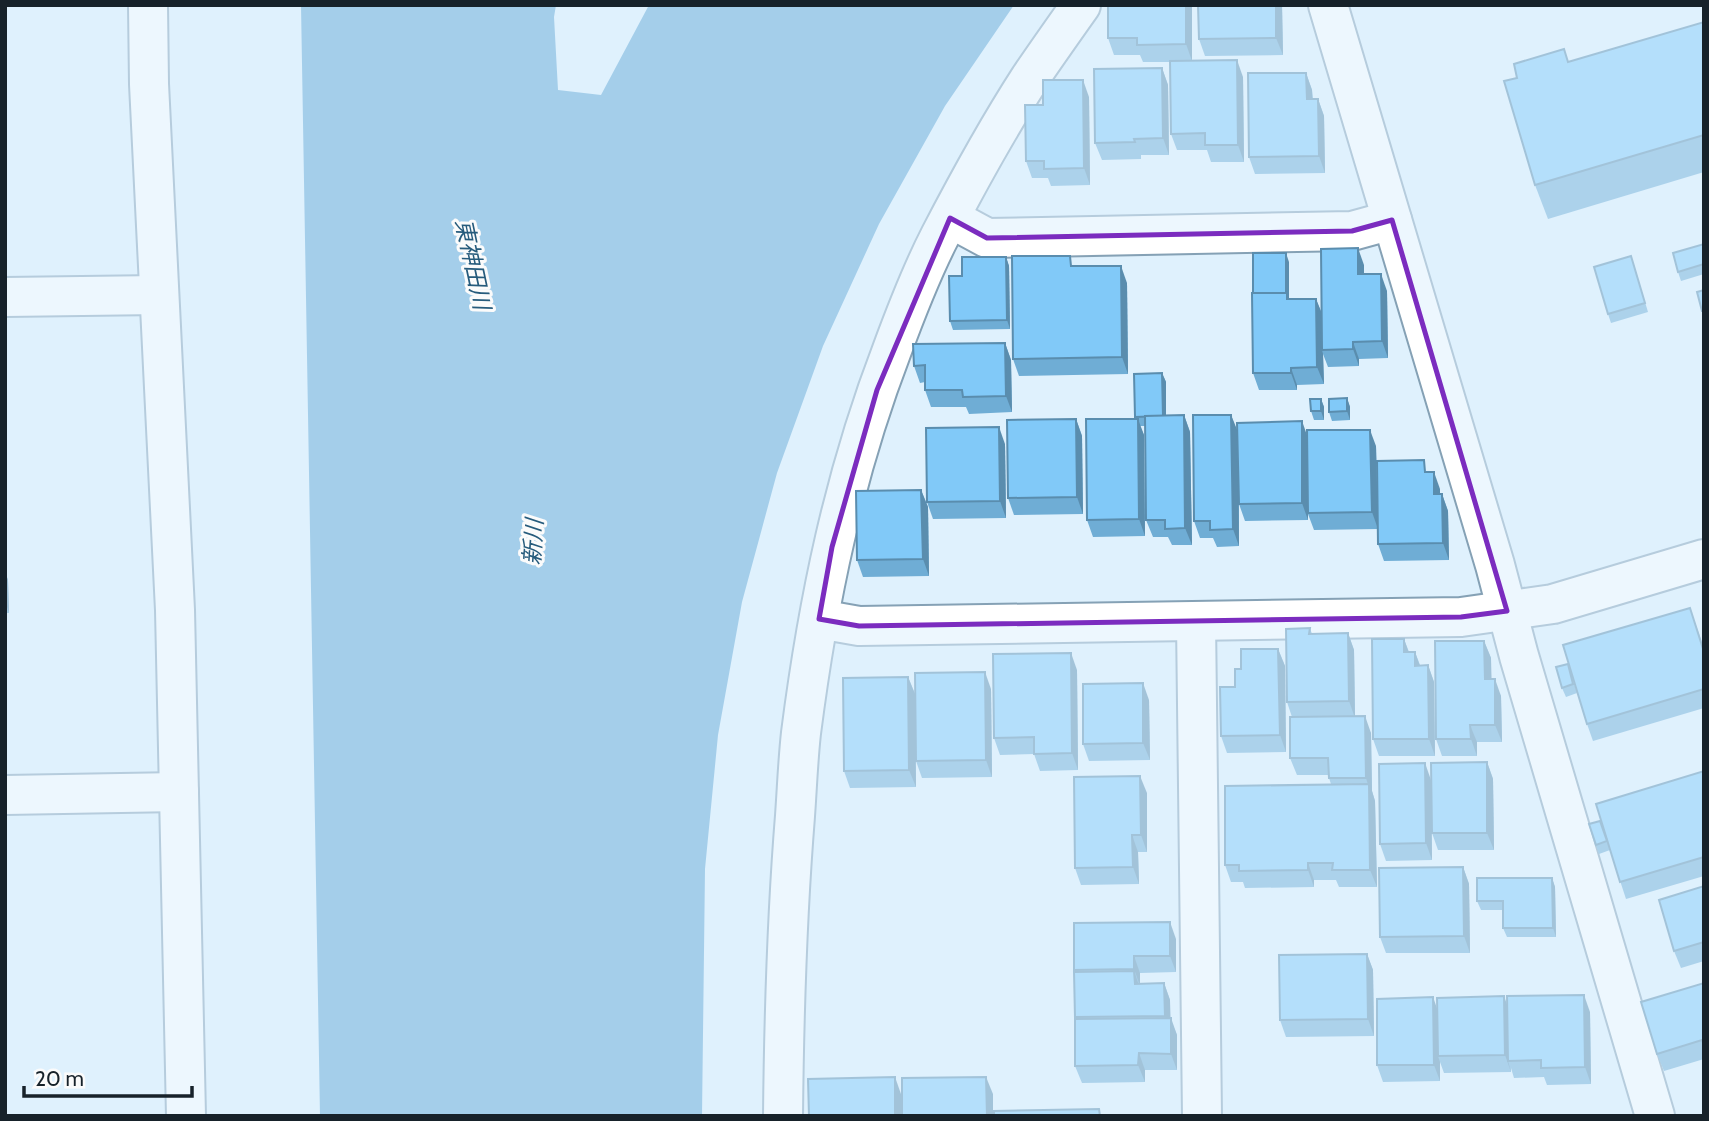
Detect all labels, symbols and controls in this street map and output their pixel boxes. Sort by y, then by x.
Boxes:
water label: 東神田川 [450,216,497,315]
water label: 新川 [517,515,549,566]
scale bar [24,1054,192,1098]
text: 20 m [35,1066,84,1091]

